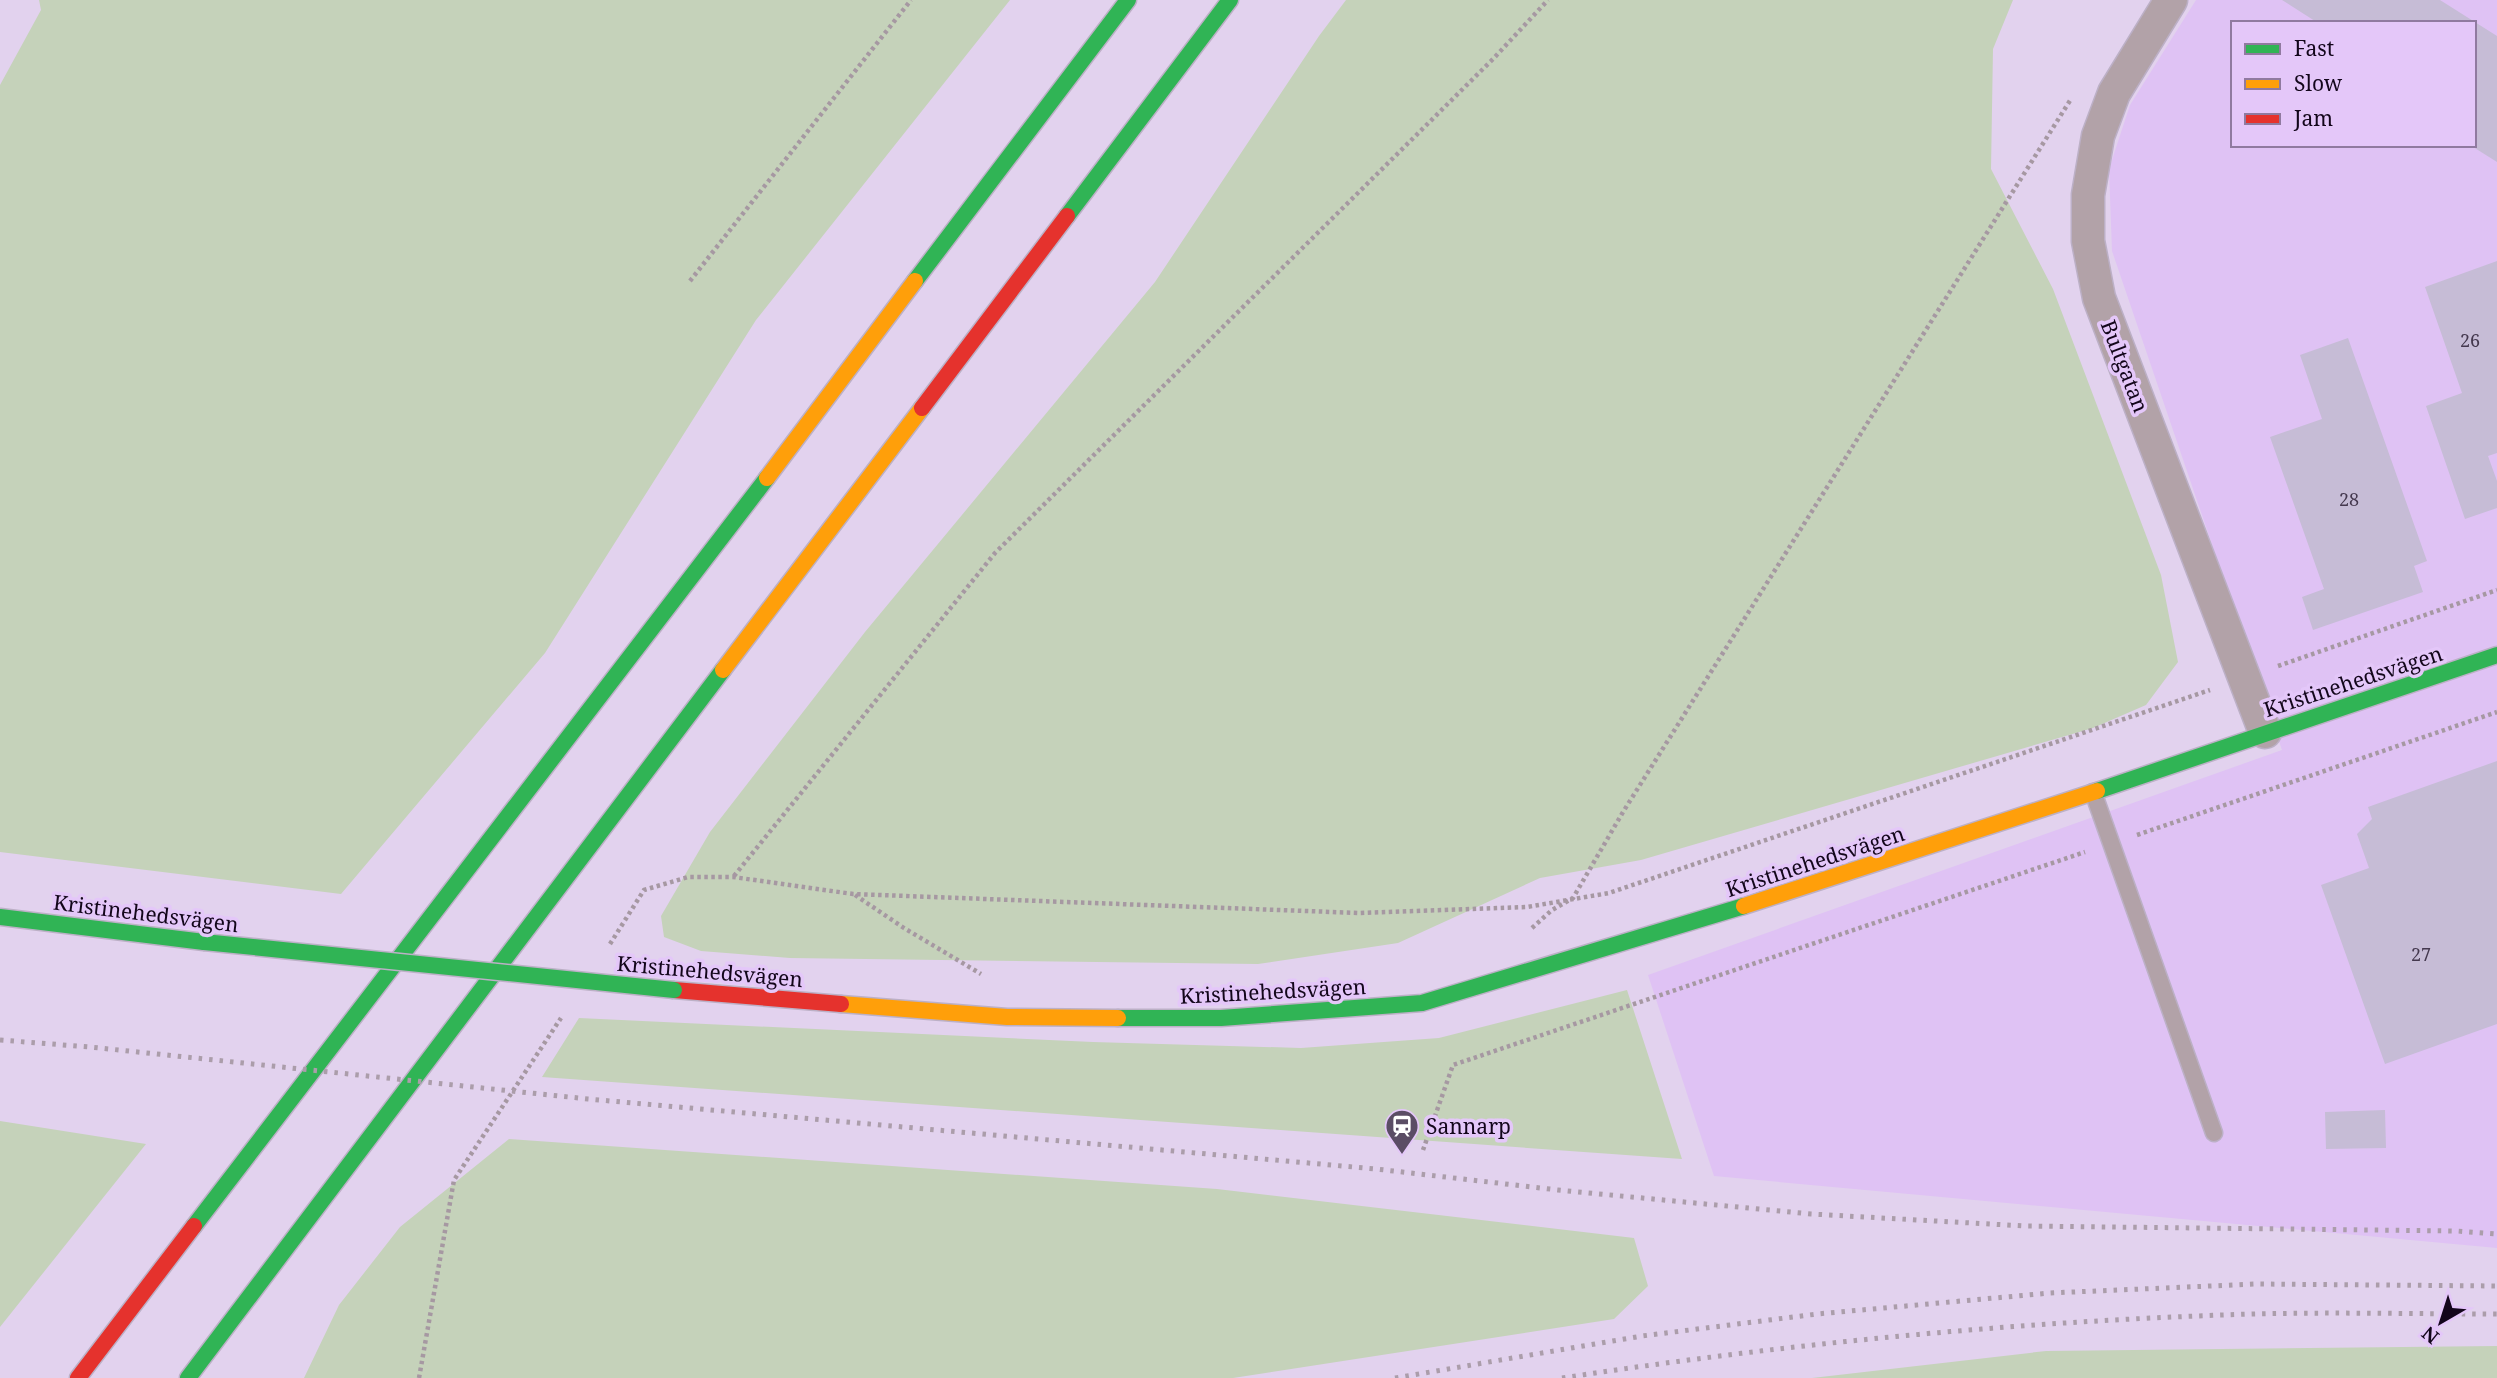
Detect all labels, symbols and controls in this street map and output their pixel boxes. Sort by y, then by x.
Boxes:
legend [2231,21,2476,147]
text: Fast [2294,34,2334,62]
text: Slow [2294,69,2343,97]
text: Jam [2293,104,2333,132]
street label: Bultgatan [2095,316,2155,416]
house number: 26 [2460,328,2480,352]
house number: 28 [2339,487,2359,511]
street label: Kristinehedsvägen [2260,639,2446,723]
street label: Kristinehedsvägen [1722,819,1908,903]
street label: Kristinehedsvägen [52,888,240,938]
house number: 27 [2411,942,2431,966]
street label: Kristinehedsvägen [616,949,804,993]
street label: Kristinehedsvägen [1179,972,1367,1010]
station icon: Sannarp [1383,1107,1421,1156]
place label: Sannarp [1426,1112,1511,1140]
north arrow [2406,1287,2476,1357]
text: N [2416,1320,2444,1350]

